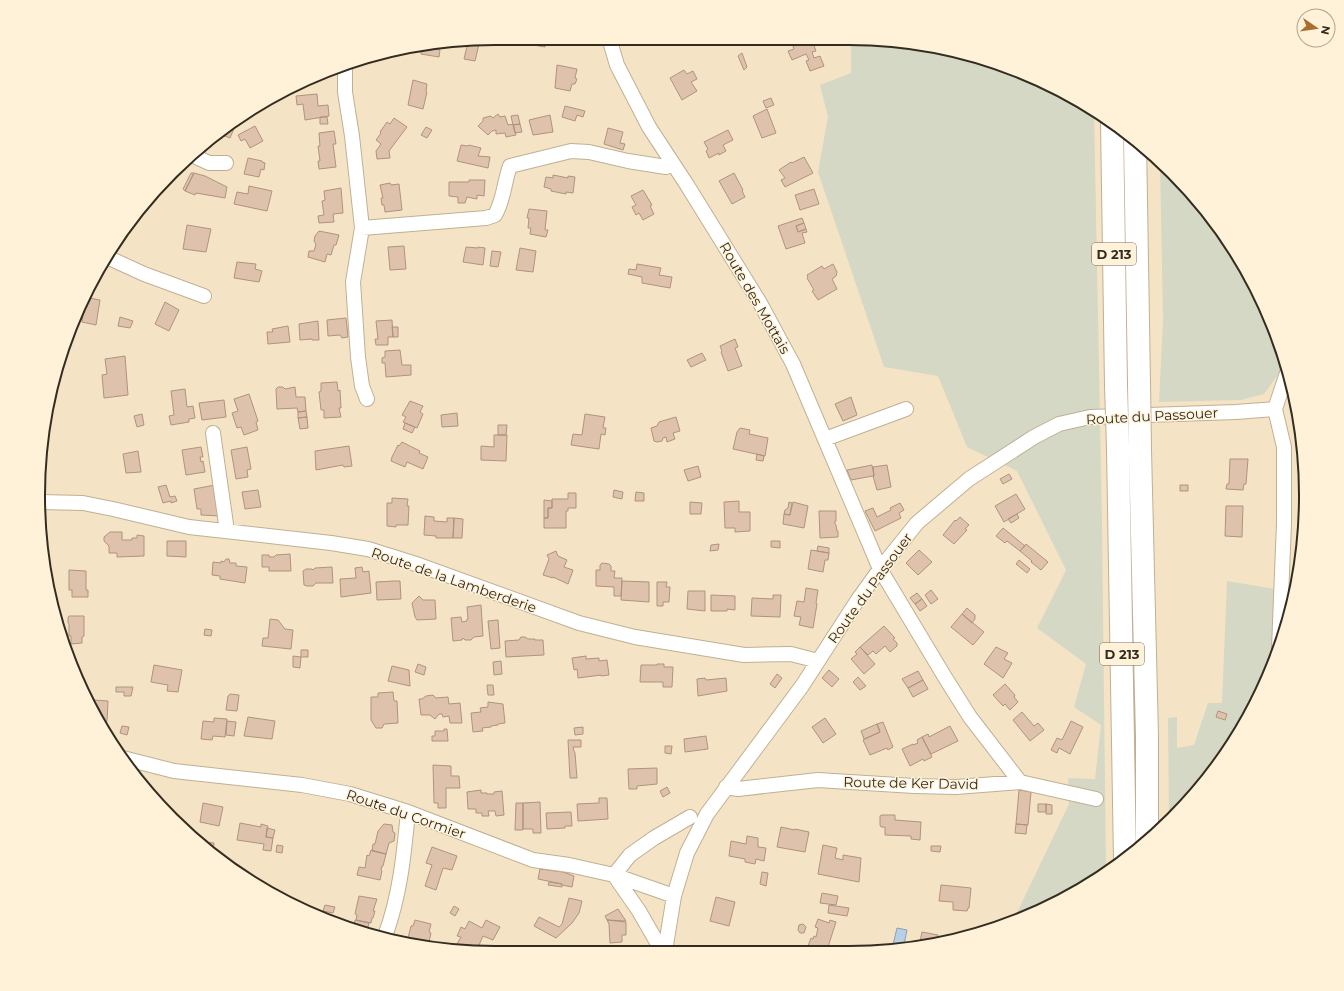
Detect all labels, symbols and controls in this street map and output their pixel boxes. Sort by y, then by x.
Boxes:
north arrow [1296,8,1336,48]
text: N [1318,24,1334,36]
street label: Route des Mottais [716,239,794,357]
road number: D 213 [1092,243,1136,265]
street label: Route du Passouer [1085,404,1219,428]
street label: Route du Passouer [824,529,916,647]
street label: Route de la Lamberderie [369,543,539,617]
road number: D 213 [1100,643,1144,665]
street label: Route de Ker David [843,773,979,793]
street label: Route du Cormier [344,785,468,843]

